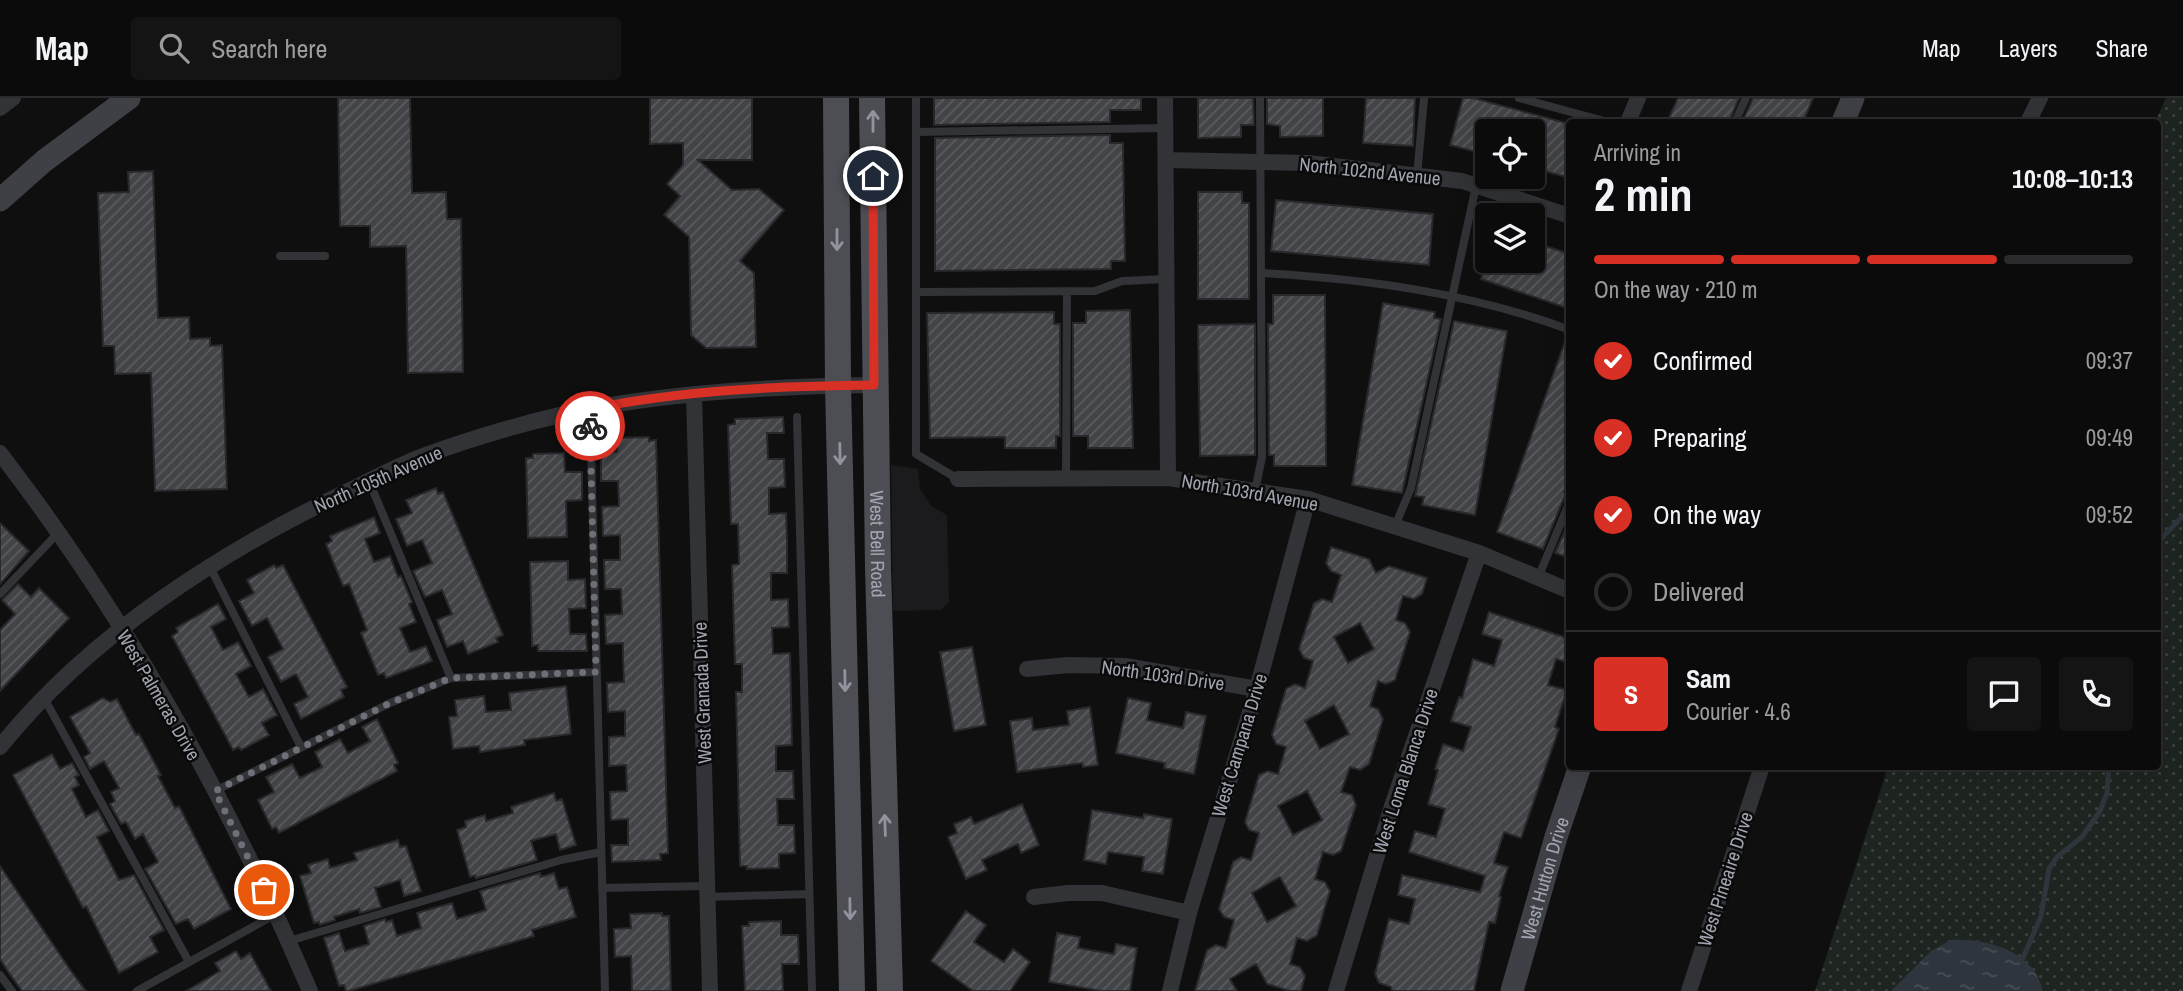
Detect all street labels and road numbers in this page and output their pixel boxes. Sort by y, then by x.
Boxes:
street label: North 102nd Avenue [1298,151,1442,191]
street label: North 105th Avenue [310,439,446,519]
street label: North 103rd Avenue [1180,467,1320,517]
street label: West Bell Road [864,490,892,598]
street label: West Granada Drive [687,622,717,764]
street label: West Palmeras Drive [111,625,207,765]
street label: North 103rd Drive [1100,654,1226,696]
street label: West Campana Drive [1205,670,1273,820]
street label: West Loma Blanca Drive [1366,685,1444,857]
street label: West Pineaire Drive [1691,808,1759,950]
street label: West Hutton Drive [1514,813,1575,943]

